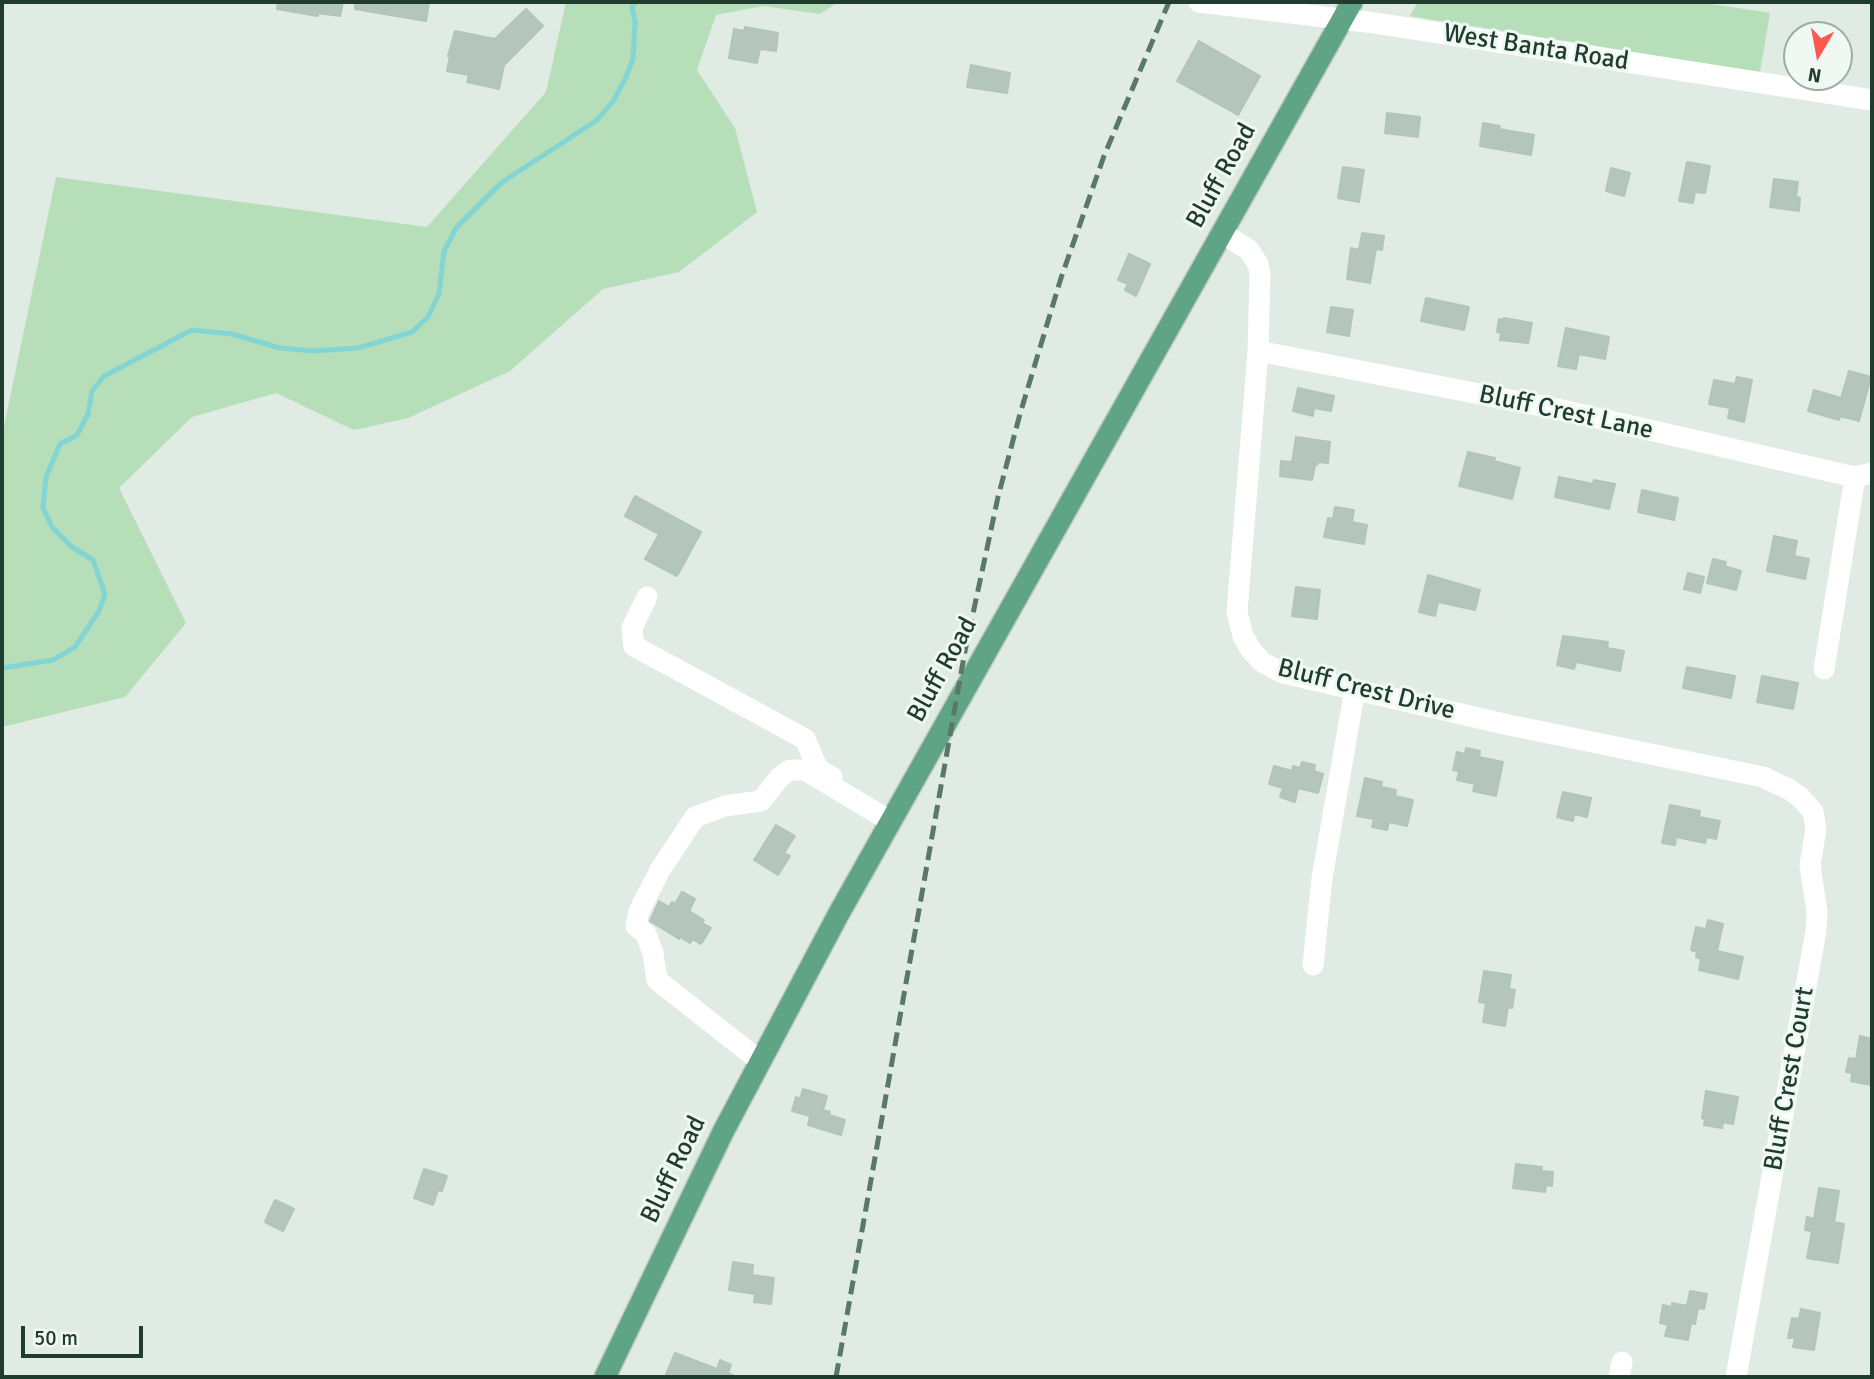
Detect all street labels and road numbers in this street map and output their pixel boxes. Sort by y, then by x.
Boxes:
street label: West Banta Road [1441,18,1631,78]
street label: Bluff Road [1180,118,1264,234]
street label: Bluff Crest Lane [1476,379,1656,447]
street label: Bluff Road [901,612,985,728]
street label: Bluff Crest Drive [1274,653,1458,727]
street label: Bluff Crest Court [1758,985,1822,1173]
street label: Bluff Road [635,1111,713,1229]

